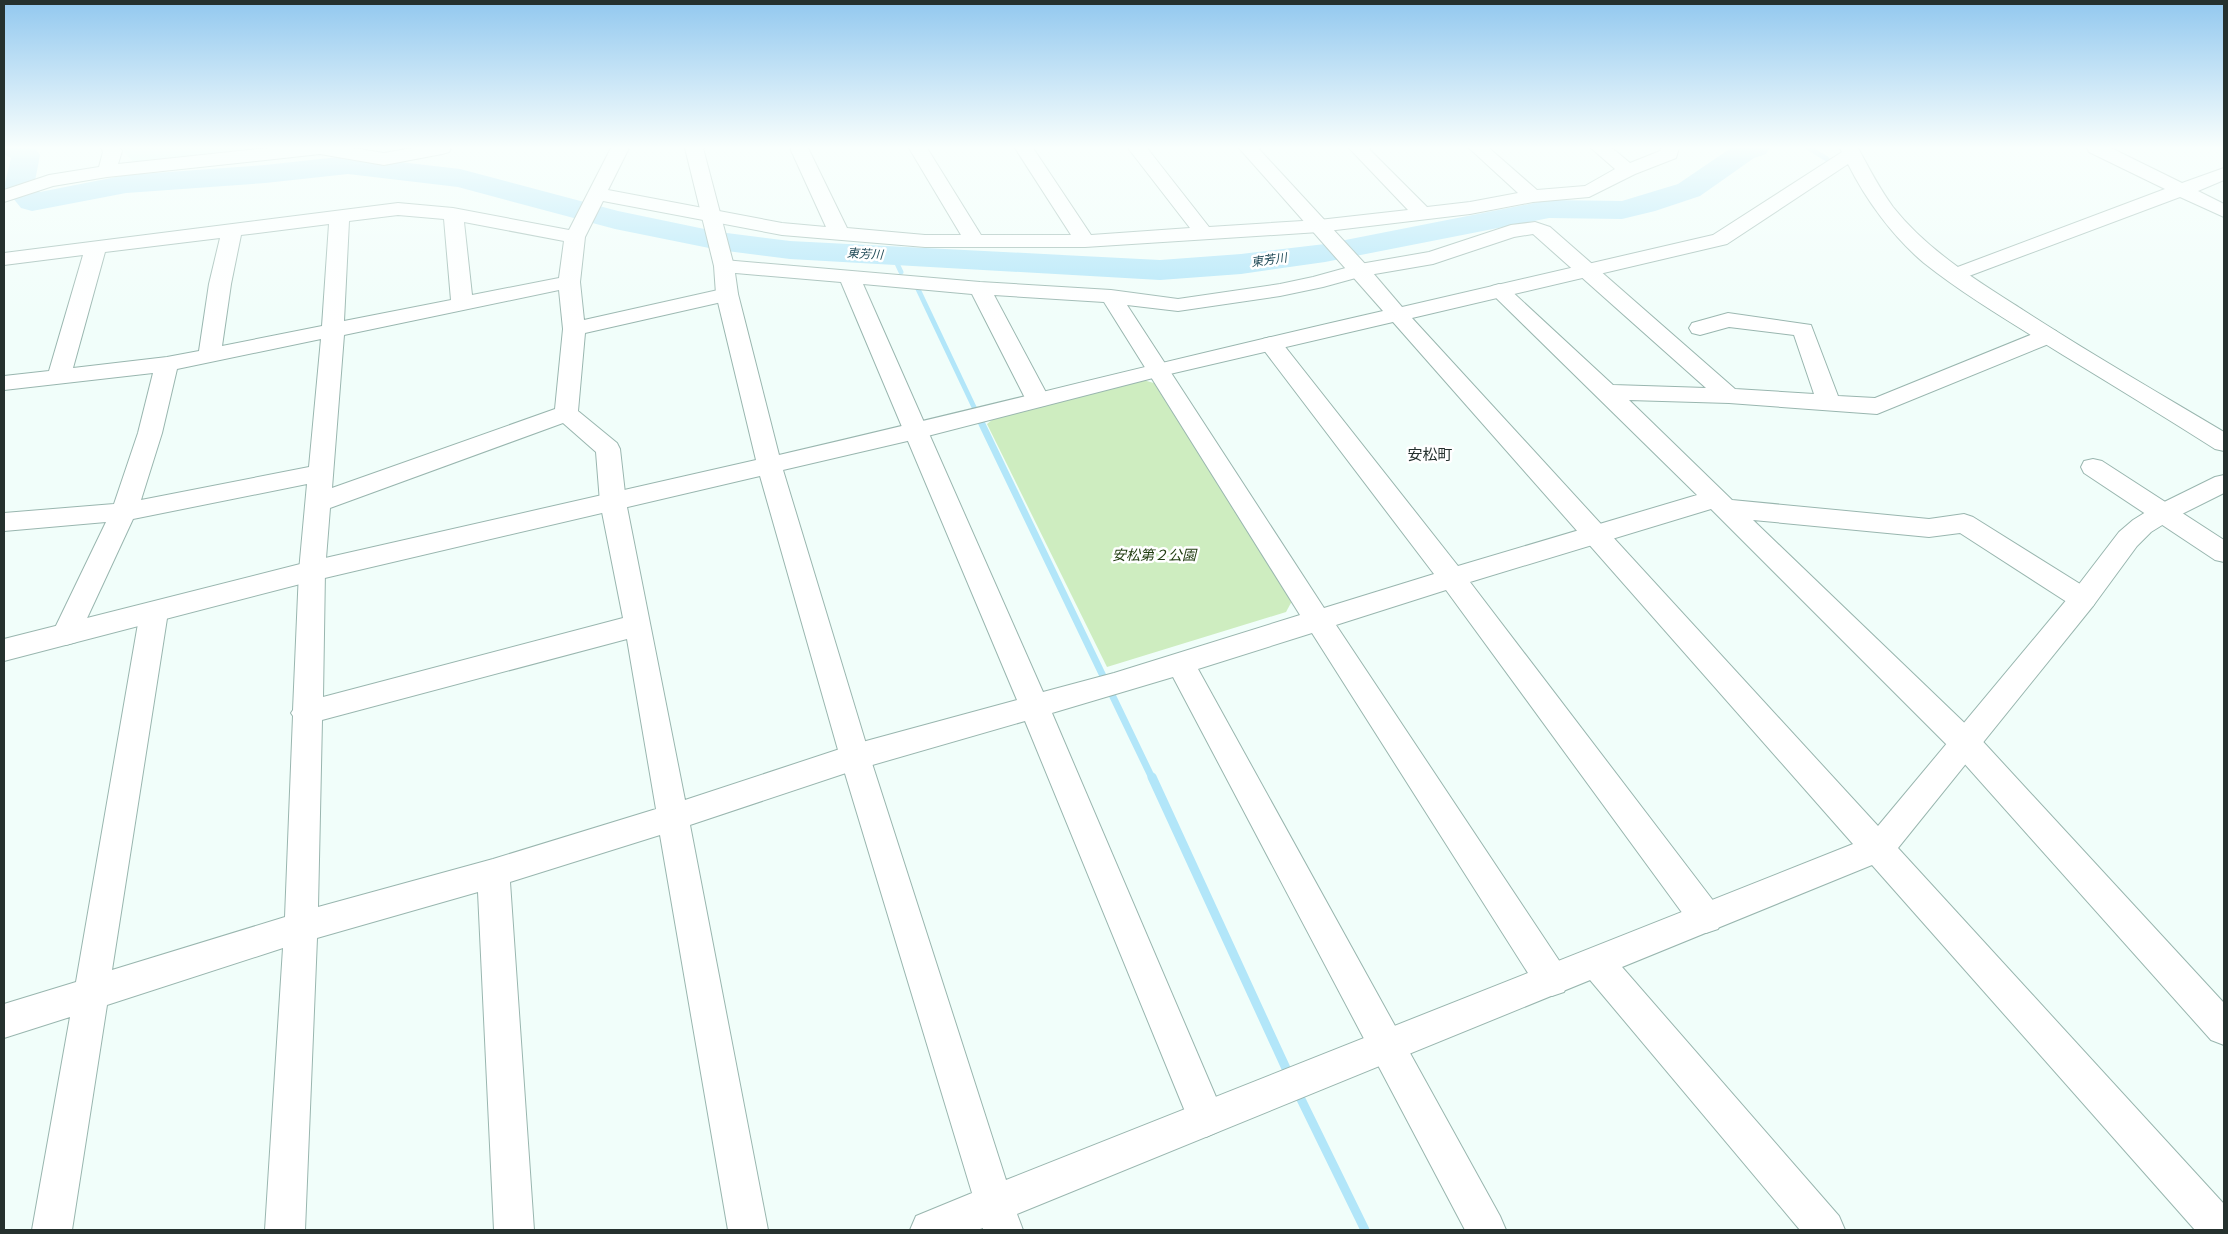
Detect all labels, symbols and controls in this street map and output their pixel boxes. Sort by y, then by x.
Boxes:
water label: 東芳川 [847,246,885,262]
water label: 東芳川 [1250,250,1290,269]
district label: 安松町 [1407,446,1453,464]
park label: 安松第２公園 [1112,547,1198,563]

